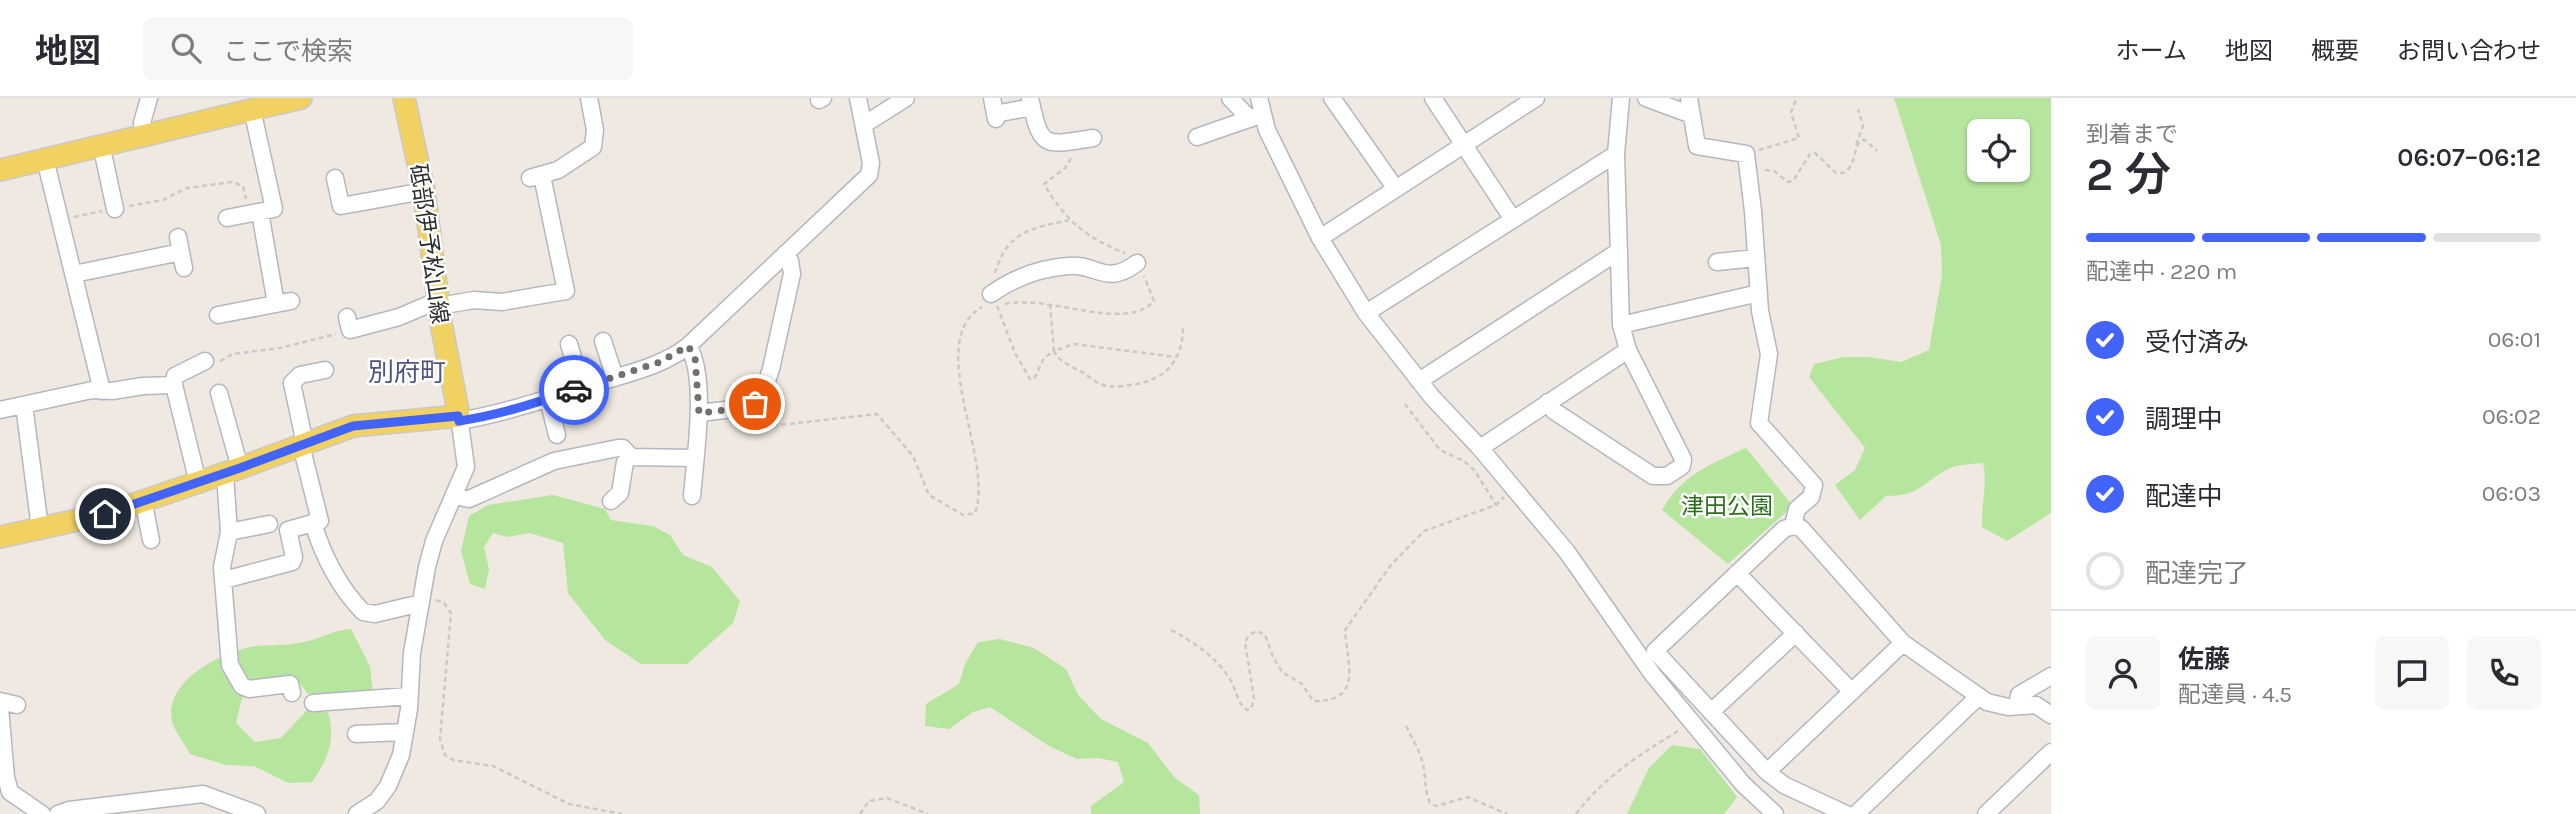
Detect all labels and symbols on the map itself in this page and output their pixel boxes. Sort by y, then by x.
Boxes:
street label: 砥部伊予松山線 [404,162,454,326]
courier [539,355,609,425]
district label: 別府町 [368,357,446,388]
pin [725,374,785,434]
pin [75,484,135,544]
park label: 津田公園 [1681,493,1773,520]

